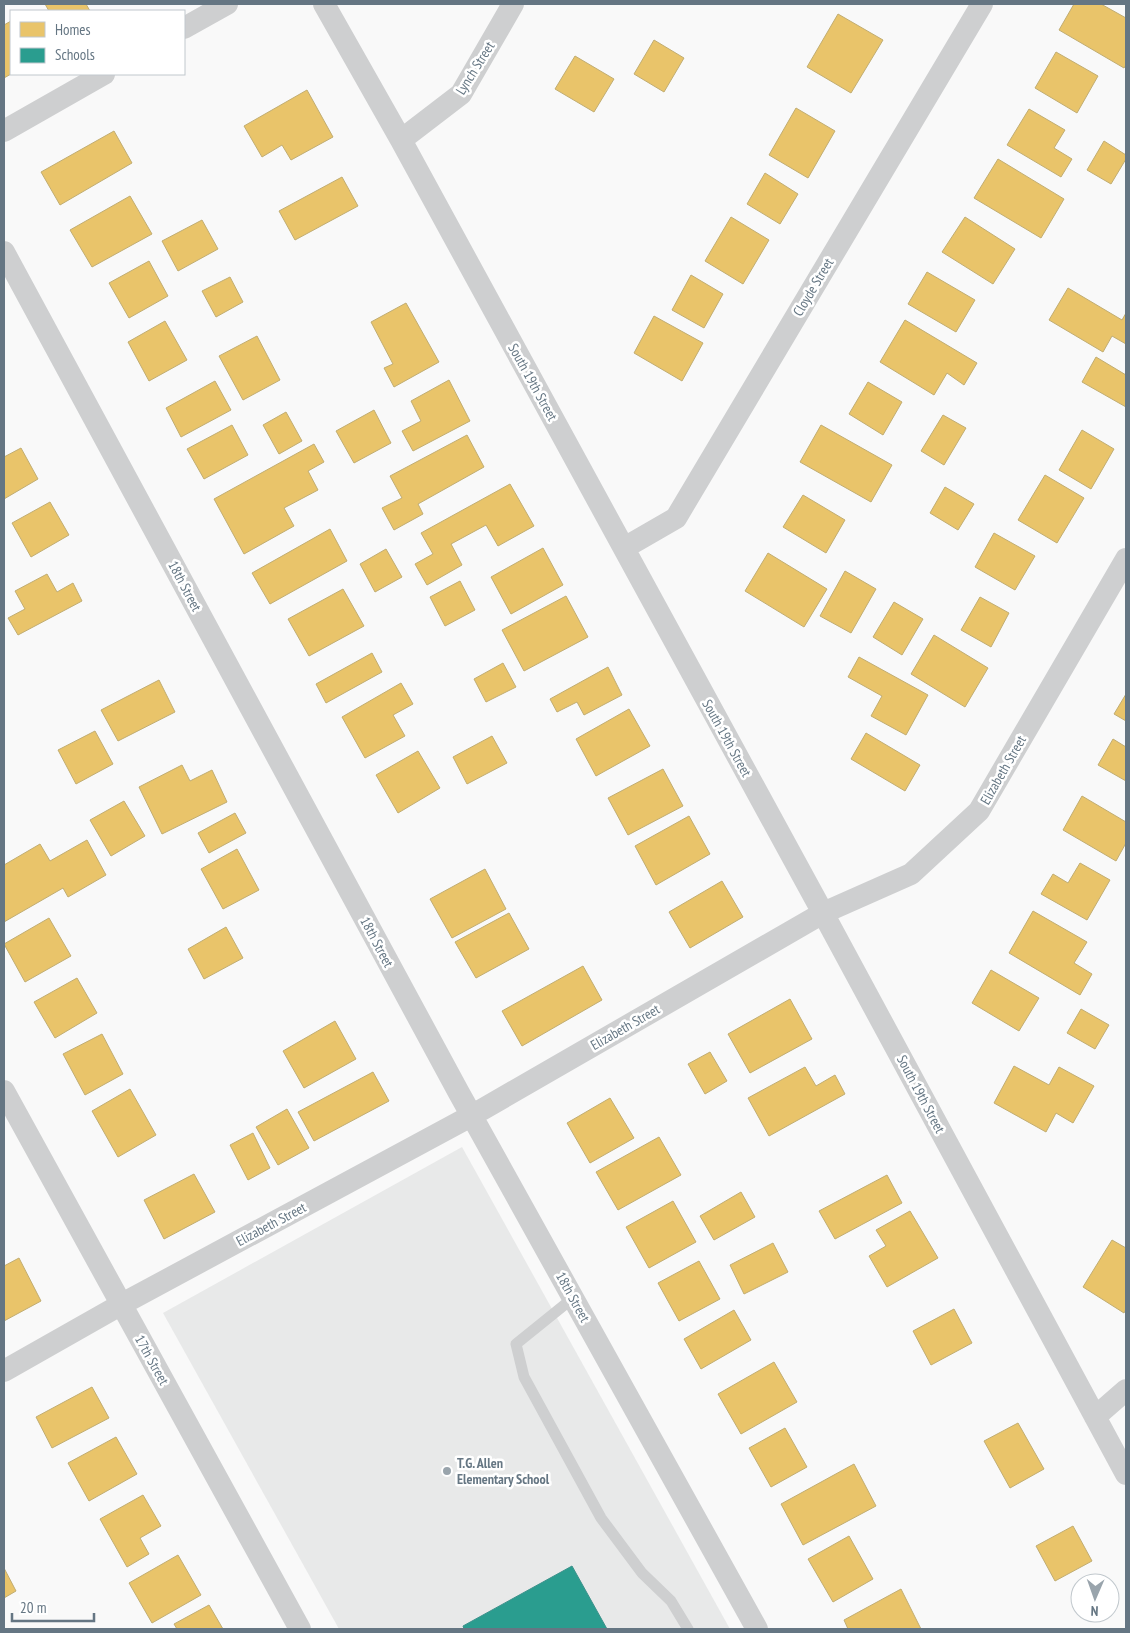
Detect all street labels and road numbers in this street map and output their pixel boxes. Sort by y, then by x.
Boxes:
street label: Lynch Street [452,38,498,98]
street label: Cloyde Street [789,255,837,319]
street label: South 19th Street [504,340,562,424]
street label: 18th Street [164,558,206,614]
street label: South 19th Street [698,696,756,780]
street label: Elizabeth Street [976,732,1030,808]
street label: 18th Street [356,914,398,970]
street label: Elizabeth Street [587,1000,663,1054]
street label: South 19th Street [893,1052,949,1136]
street label: Elizabeth Street [233,1198,309,1250]
street label: 18th Street [552,1269,594,1325]
street label: 17th Street [131,1332,173,1388]

